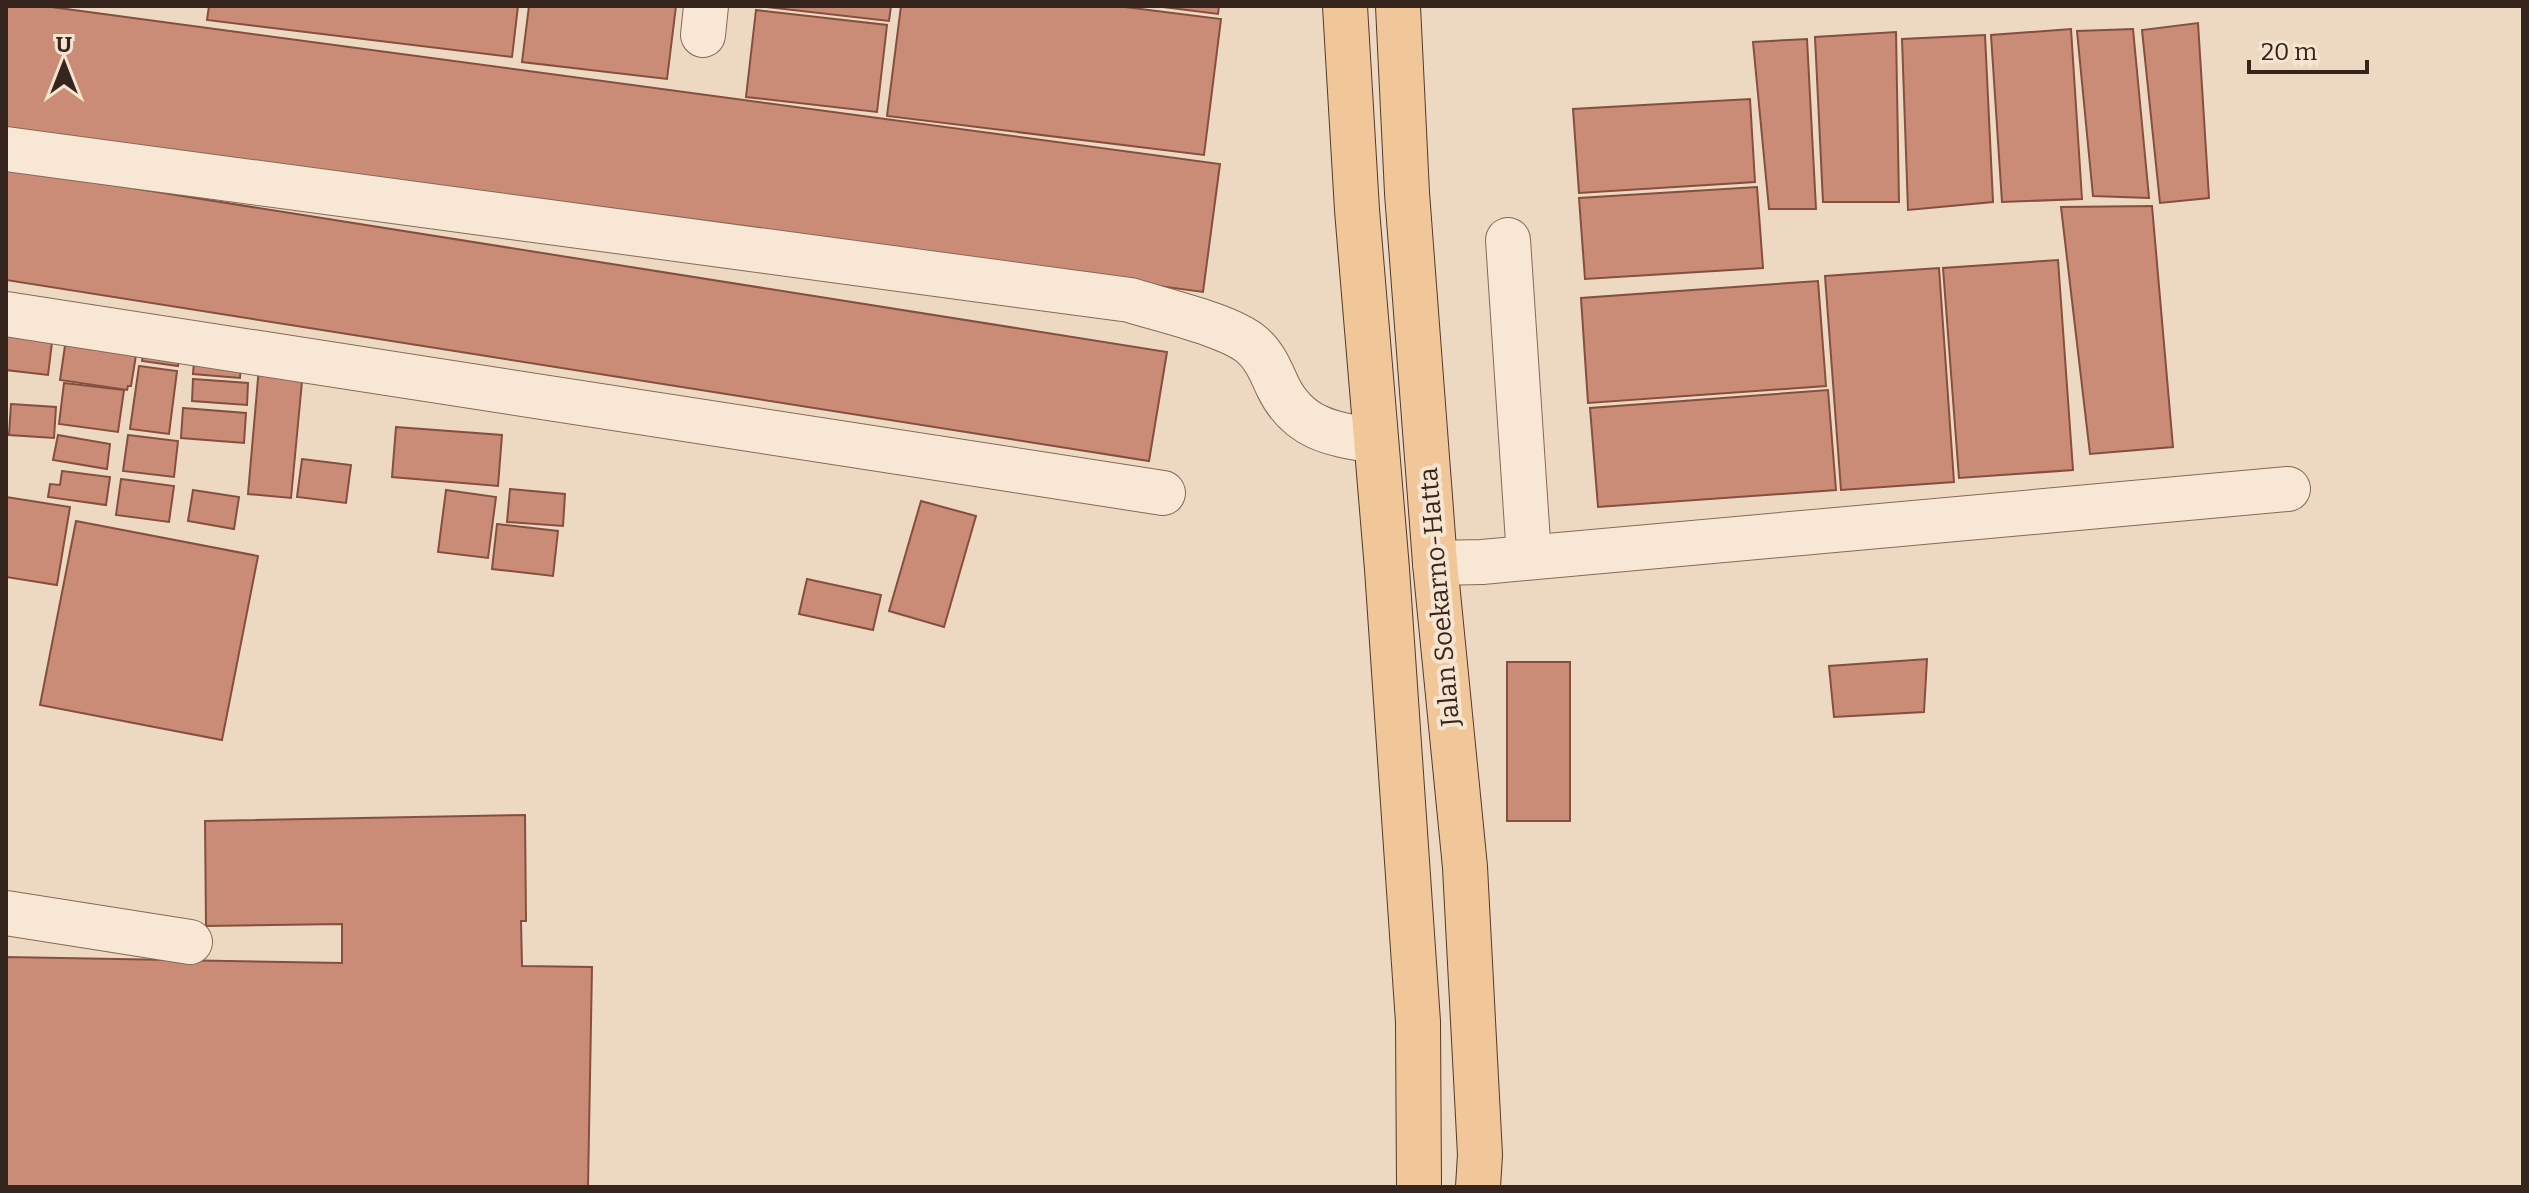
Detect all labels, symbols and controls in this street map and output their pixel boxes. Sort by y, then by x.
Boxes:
north arrow [24,24,104,104]
scale bar [2249,24,2367,74]
text: U [56,31,72,58]
text: 20 m [2261,38,2317,66]
street label: Jalan Soekarno-Hatta [1413,466,1466,729]

